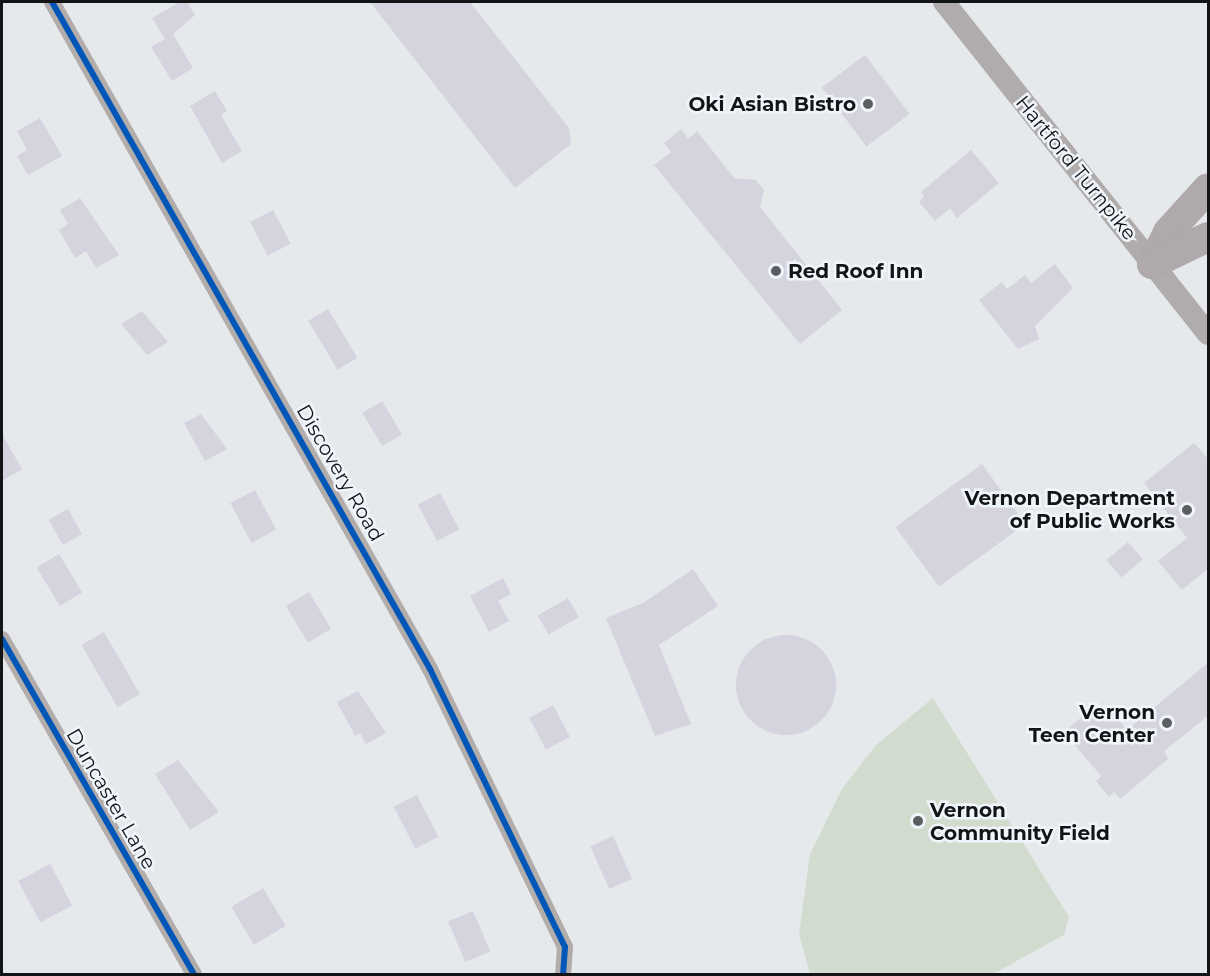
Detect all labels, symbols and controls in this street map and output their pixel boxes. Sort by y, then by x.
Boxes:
street label: Hartford Turnpike [1010,91,1142,245]
place label: Oki Asian Bistro [688,92,856,116]
marker: Oki Asian Bistro [861,97,875,111]
place label: Red Roof Inn [788,259,923,283]
marker: Red Roof Inn [769,264,783,278]
street label: Discovery Road [291,400,389,546]
place label: Vernon Department of Public Works [965,486,1175,533]
marker: Vernon Department of Public Works [1180,503,1194,517]
place label: Vernon Teen Center [1029,700,1155,747]
marker: Vernon Teen Center [1160,716,1174,730]
street label: Duncaster Lane [61,724,161,874]
place label: Vernon Community Field [930,798,1110,845]
marker: Vernon Community Field [911,814,925,828]

